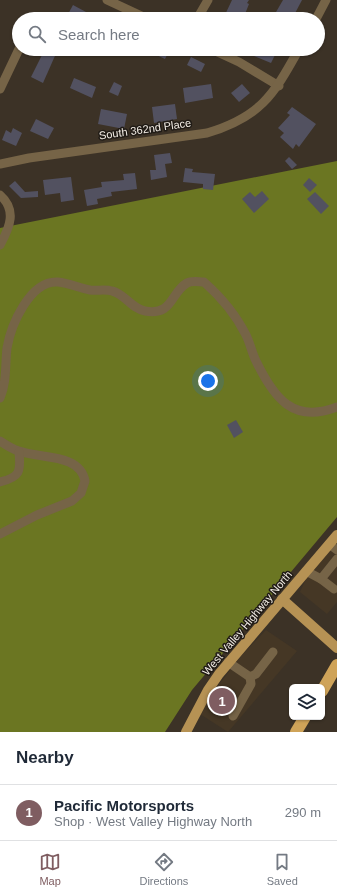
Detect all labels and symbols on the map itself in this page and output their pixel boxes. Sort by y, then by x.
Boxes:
street label: South 362nd Place [98,117,192,141]
your location [198,371,218,391]
street label: West Valley Highway North [200,568,294,678]
pin: 1 [209,686,235,716]

